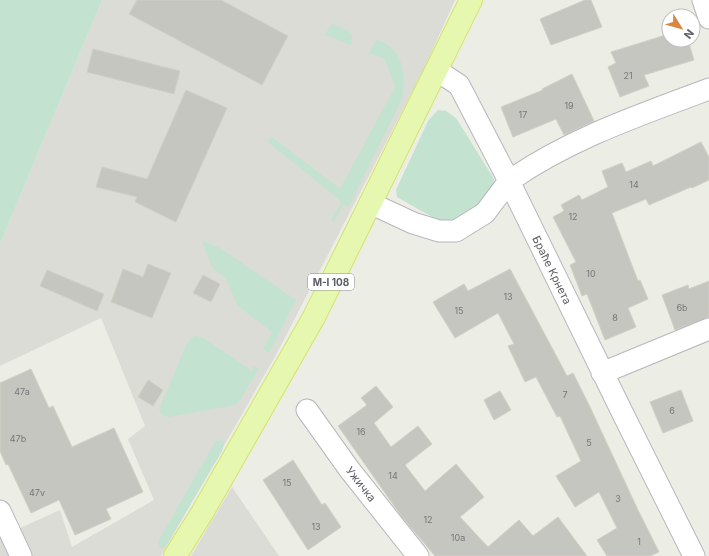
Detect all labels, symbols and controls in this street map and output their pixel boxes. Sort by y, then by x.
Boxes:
north arrow [661,8,701,48]
text: N [681,26,697,42]
house number: 21 [623,70,633,81]
house number: 19 [564,100,574,111]
house number: 17 [519,109,527,120]
house number: 14 [629,179,639,190]
house number: 12 [568,211,578,222]
street label: Браће Крнета [529,233,575,307]
house number: 10 [586,268,596,279]
road number: M-I 108 [308,274,354,290]
house number: 13 [503,291,513,302]
house number: 6b [676,302,688,313]
house number: 15 [454,305,464,316]
house number: 8 [612,312,618,323]
house number: 47a [14,386,30,397]
house number: 7 [562,389,568,400]
house number: 6 [669,405,675,416]
house number: 16 [356,426,366,437]
house number: 47b [10,433,27,444]
house number: 5 [586,437,592,448]
street label: Ужичка [343,464,379,504]
house number: 14 [388,470,398,481]
house number: 15 [282,477,292,488]
house number: 47v [29,487,45,498]
house number: 3 [615,493,621,504]
house number: 12 [423,514,433,525]
house number: 13 [311,521,321,532]
house number: 10a [451,532,465,543]
house number: 1 [637,536,641,547]

